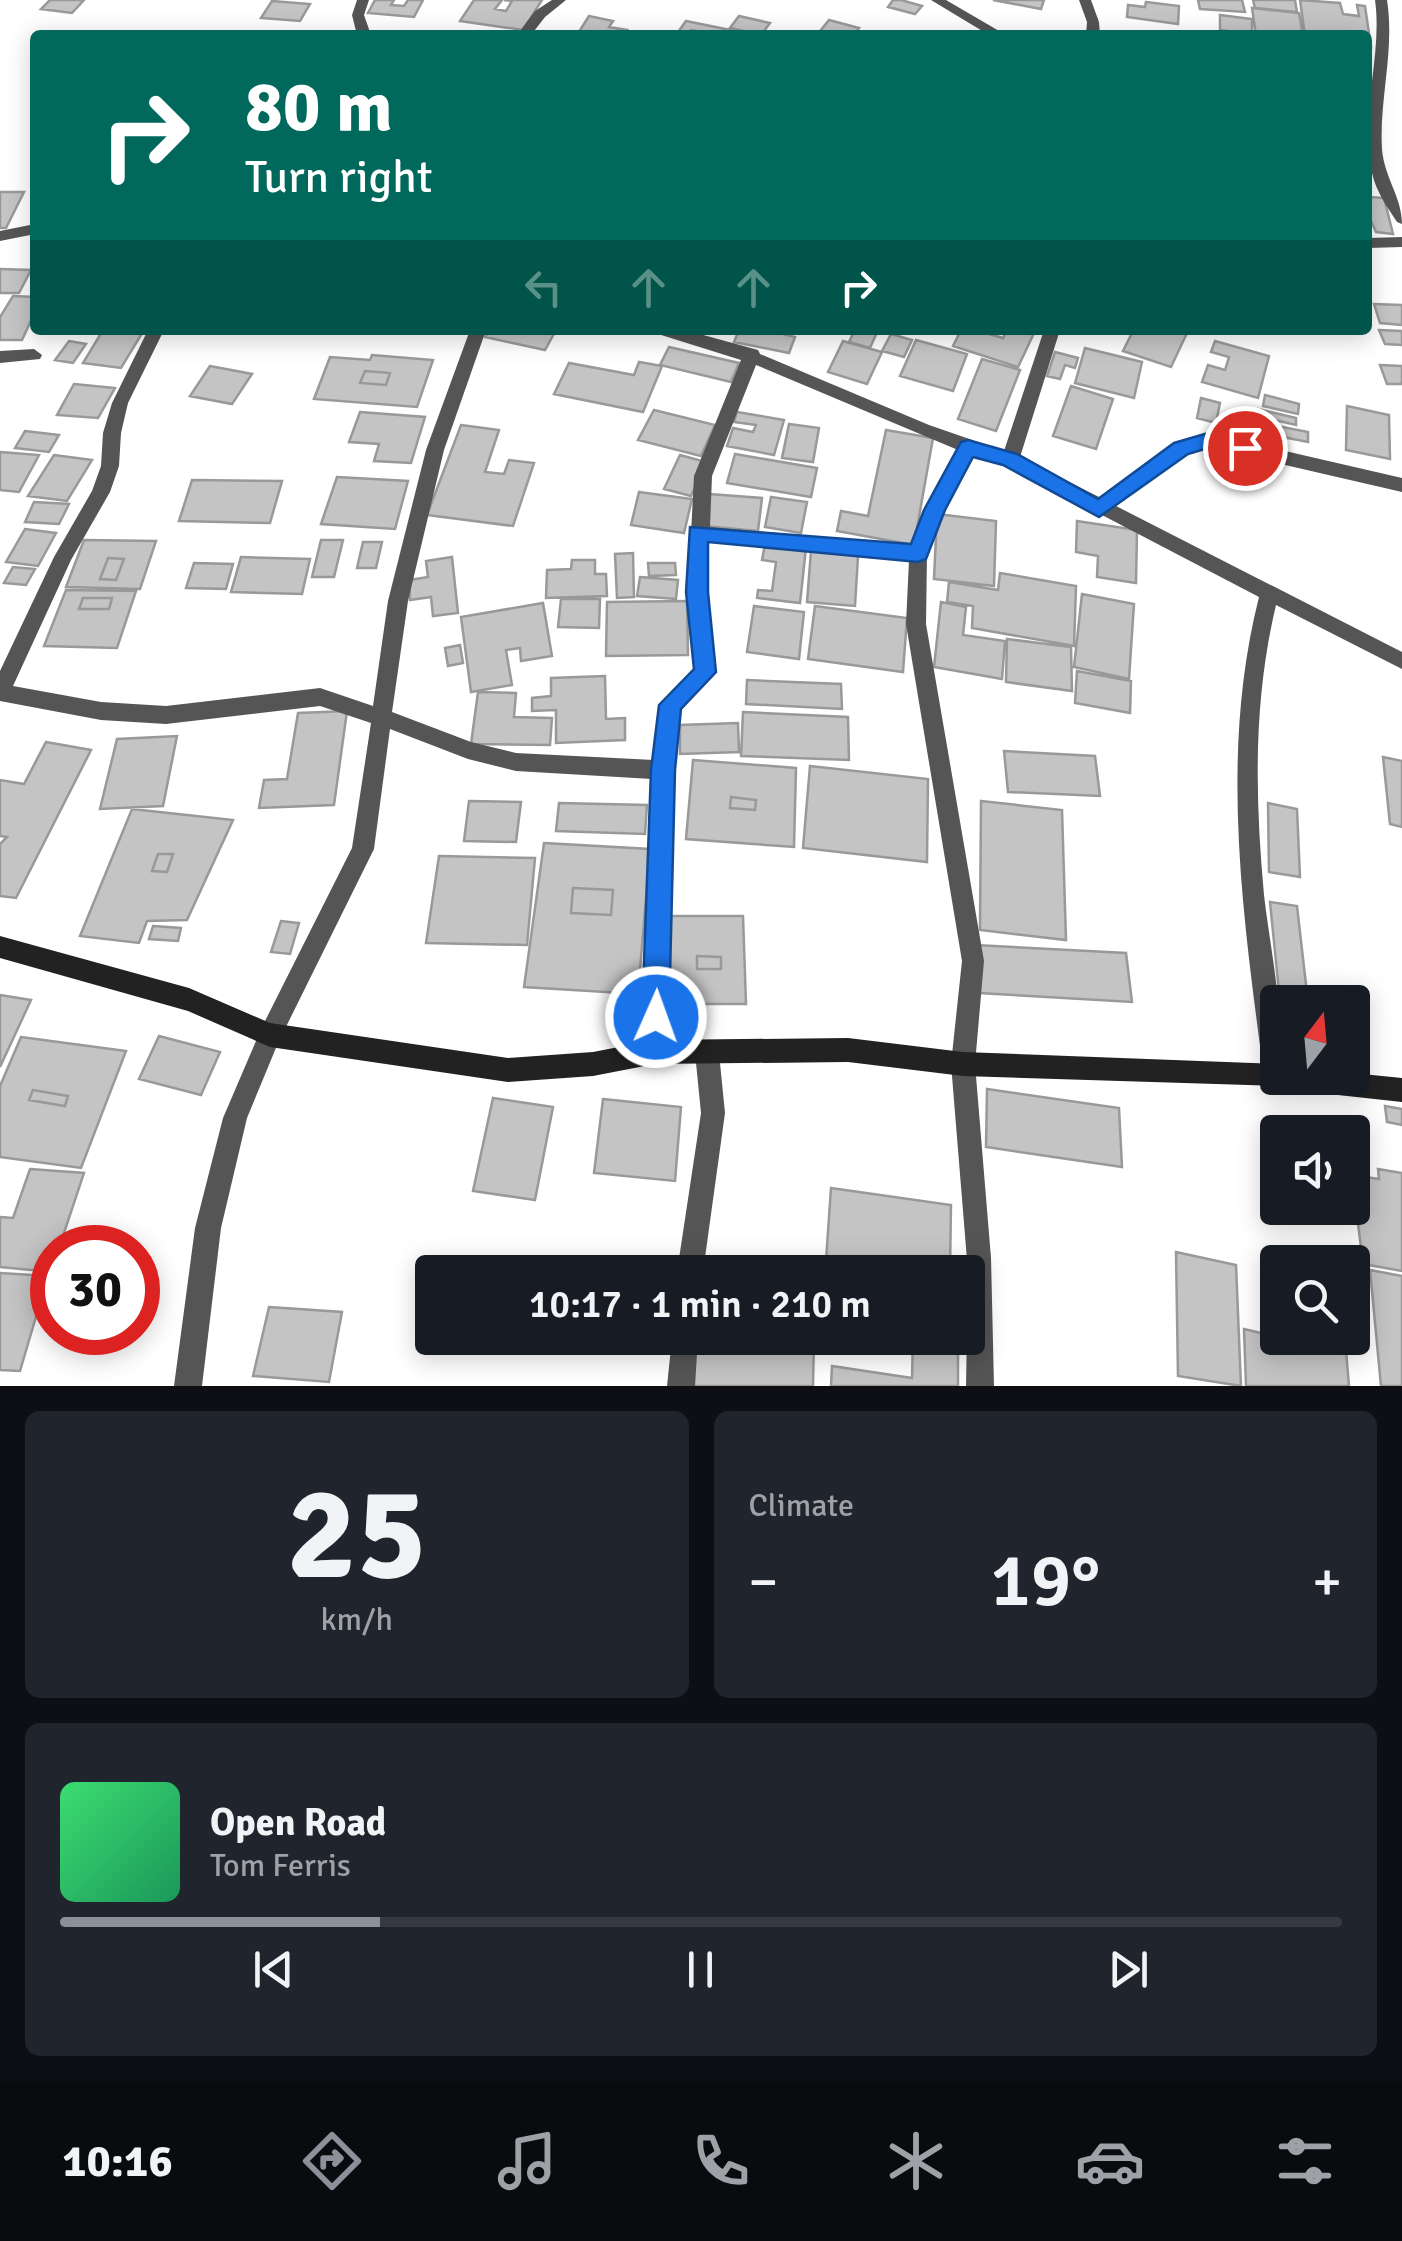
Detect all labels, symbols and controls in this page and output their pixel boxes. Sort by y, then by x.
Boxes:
text: 80 m [245,64,393,150]
icon: right [80,70,210,200]
text: Turn right [245,150,433,205]
icon: left [516,260,571,315]
icon: ahead [621,260,676,315]
icon: ahead [726,260,781,315]
icon: right [831,260,886,315]
pin [1203,406,1288,491]
icon: arrive [1218,421,1273,476]
position arrow [604,965,708,1069]
north arrow [1260,985,1370,1095]
map controls [1260,985,1370,1355]
button: sound [1260,1115,1370,1225]
speed limit sign: 30 [30,1225,160,1355]
button: search [1260,1245,1370,1355]
text: 10:17 · 1 min · 210 m [529,1281,871,1328]
text: 25 [287,1455,427,1615]
text: Climate [749,1486,854,1525]
text: 19° [990,1534,1100,1627]
text: − [749,1548,778,1616]
text: + [1312,1548,1342,1616]
text: km/h [321,1600,393,1639]
text: Open Road [210,1799,386,1846]
text: Tom Ferris [210,1846,351,1885]
icon: previous [246,1942,301,1997]
icon: pause [673,1942,728,1997]
icon: next [1101,1942,1156,1997]
icon: directions [297,2126,367,2196]
icon: music [492,2126,562,2196]
icon: phone [686,2126,756,2196]
icon: climate [881,2126,951,2196]
icon: car [1075,2126,1145,2196]
icon: filters [1270,2126,1340,2196]
text: 10:16 [62,2134,173,2189]

